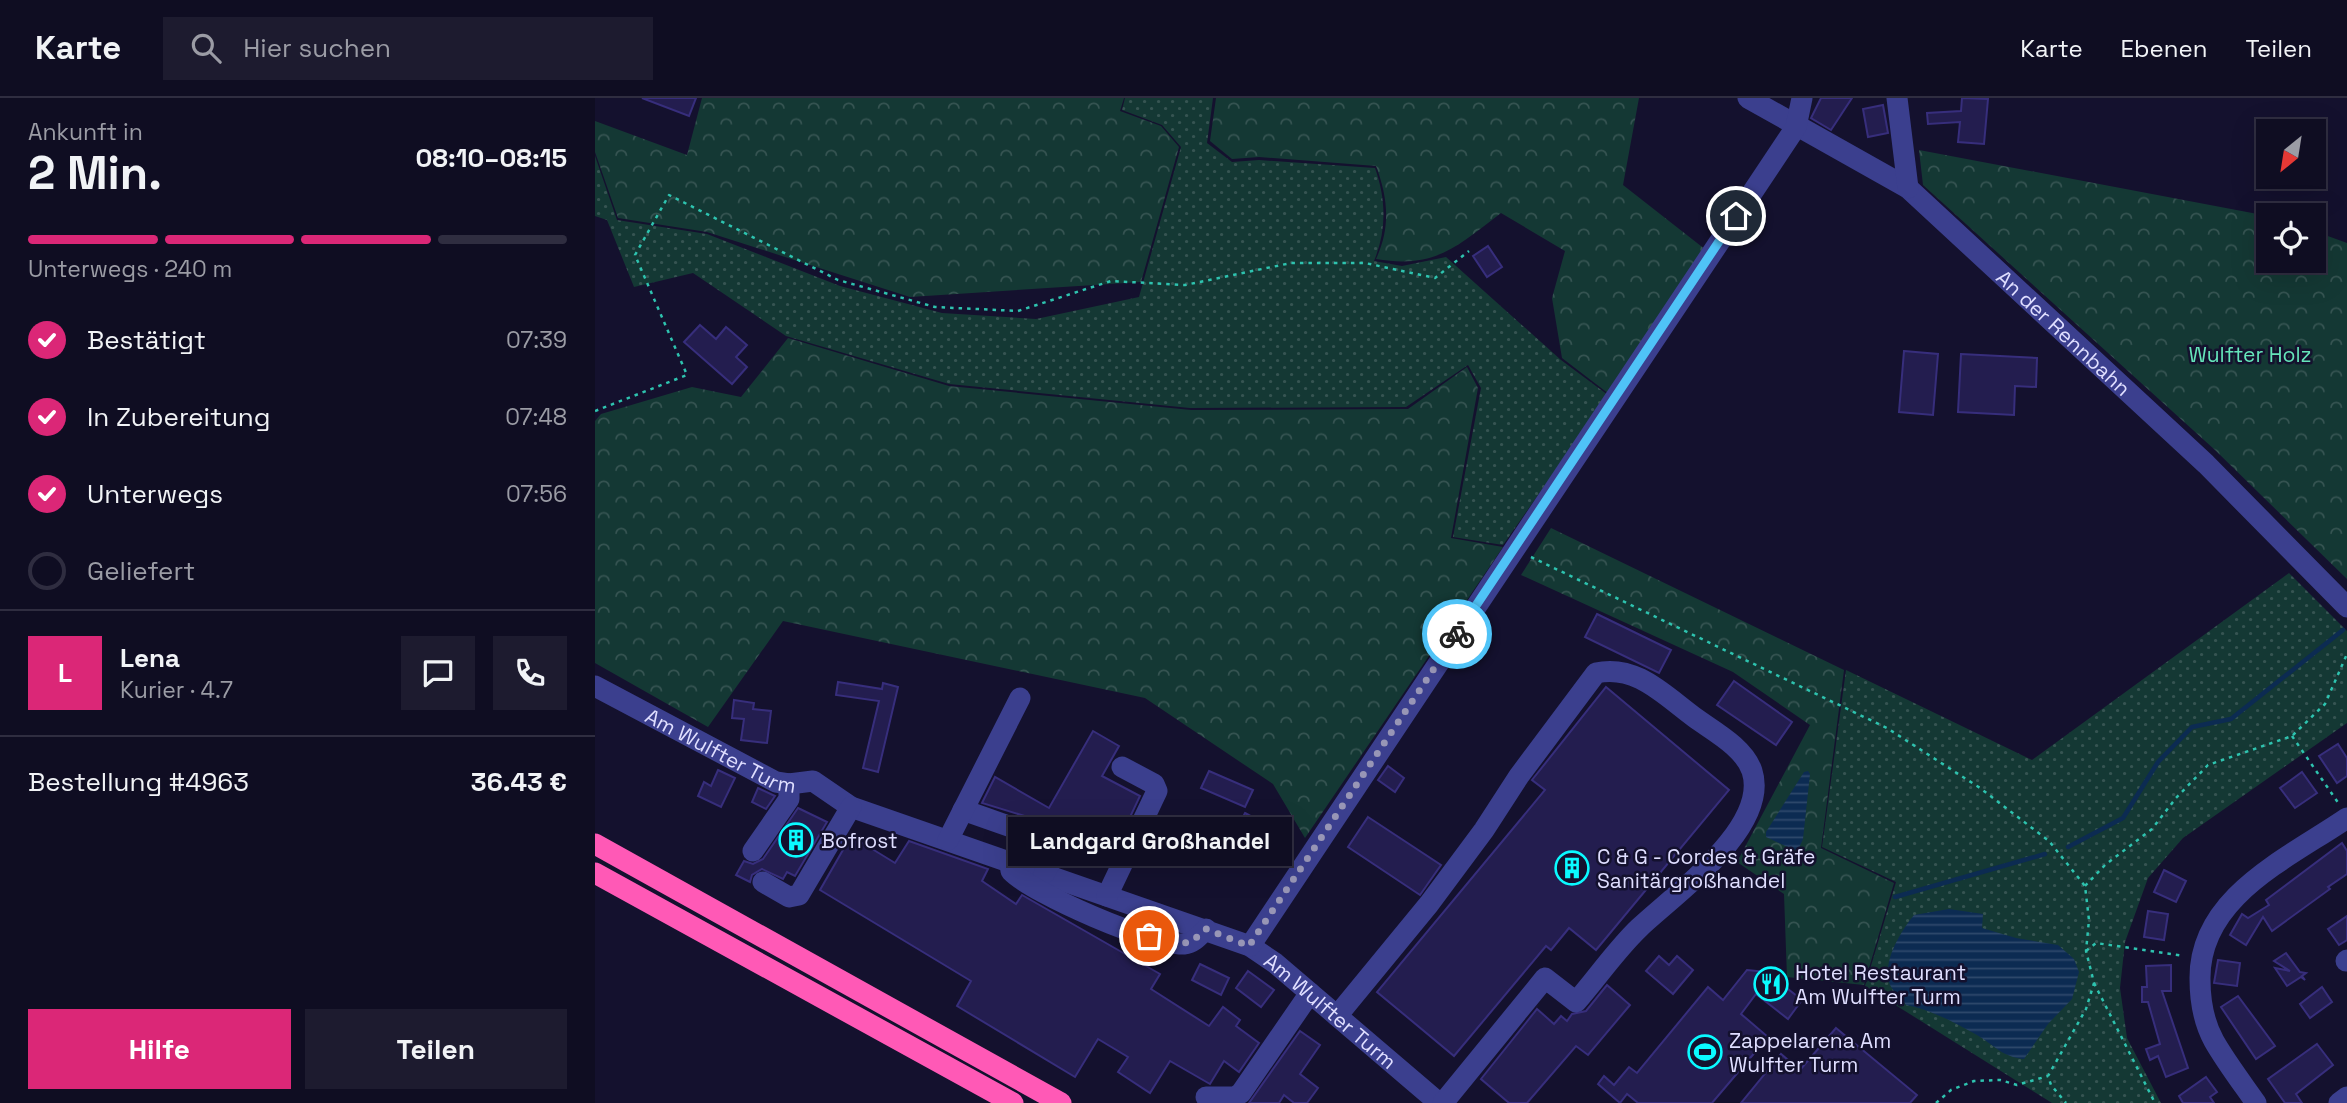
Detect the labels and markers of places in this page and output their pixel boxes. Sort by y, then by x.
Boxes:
pin [1706,186,1766,246]
callout: Landgard Großhandel [1007,817,1291,866]
building icon: Bofrost [777,821,815,859]
place label: Bofrost [821,827,898,854]
place label: C & G - Cordes & Gräfe Sanitärgroßhandel [1597,843,1816,894]
building icon: C & G - Cordes & Gräfe Sanitärgroßhandel [1553,849,1591,887]
pin [1119,906,1179,966]
place label: Hotel Restaurant Am Wulfter Turm [1795,959,1966,1010]
restaurant icon: Hotel Restaurant Am Wulfter Turm [1752,965,1790,1003]
place label: Zappelarena Am Wulfter Turm [1729,1027,1891,1078]
sports icon: Zappelarena Am Wulfter Turm [1686,1033,1724,1071]

